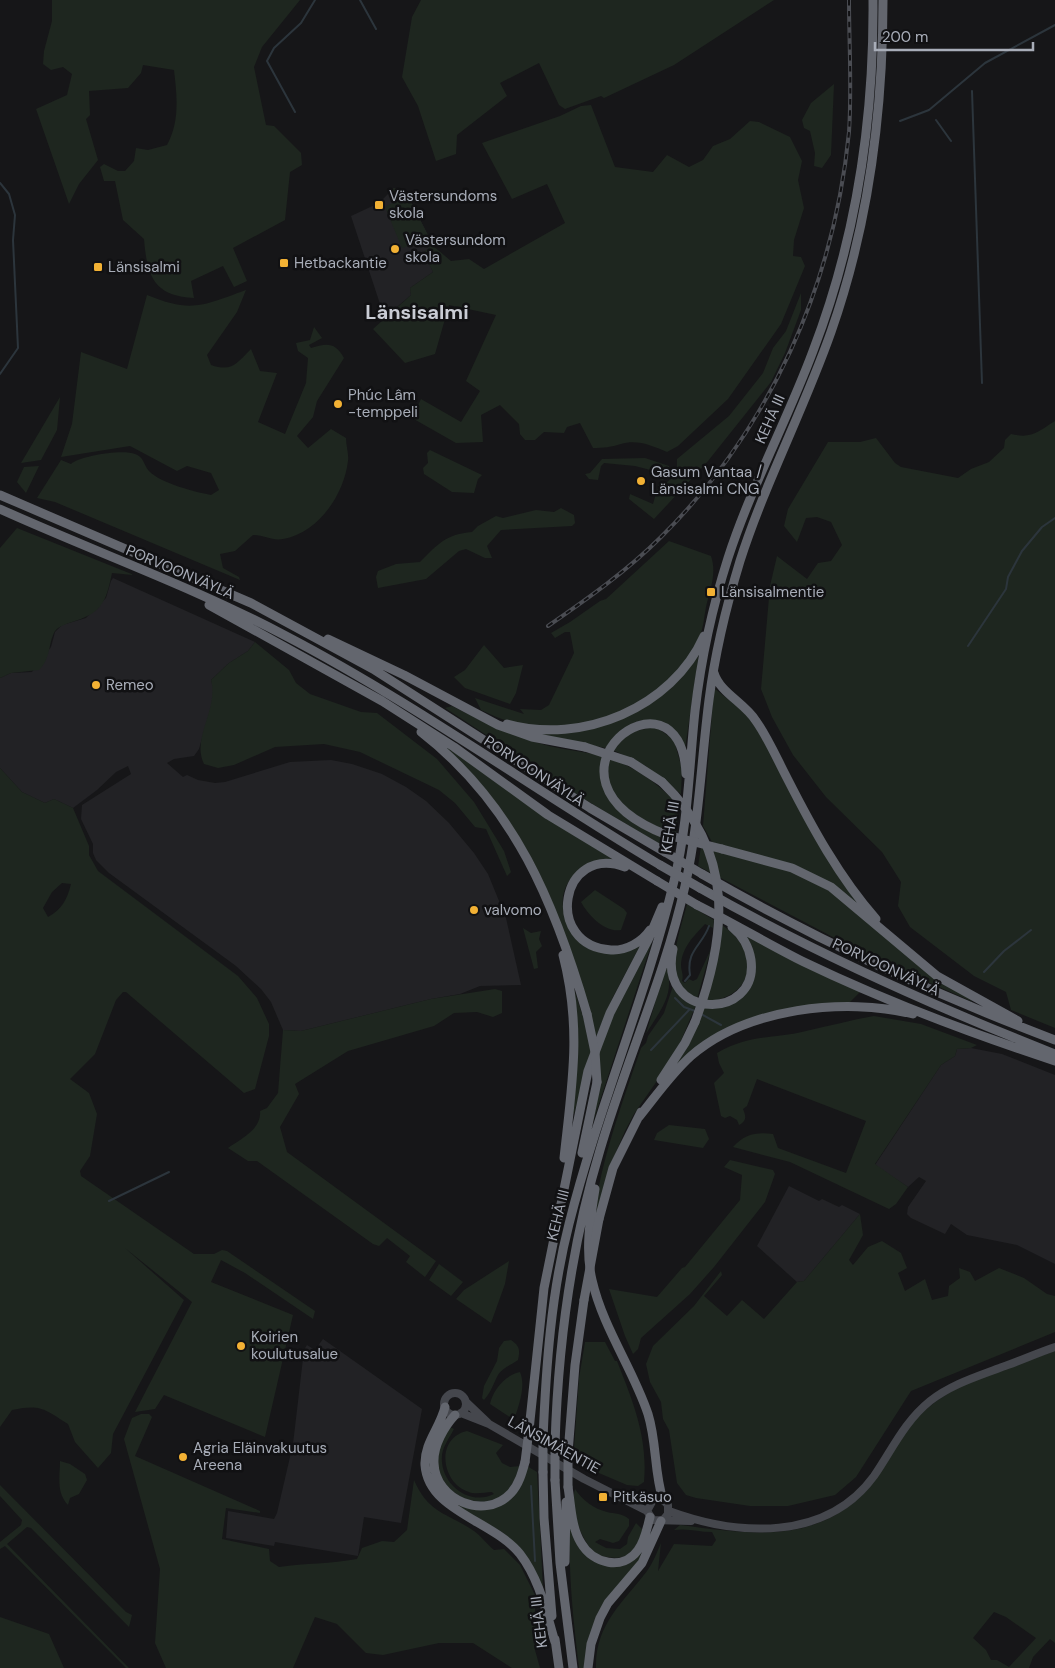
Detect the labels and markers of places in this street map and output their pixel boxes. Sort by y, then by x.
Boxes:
place label: Västersundoms skola [389,186,497,223]
marker: Västersundoms skola [373,199,385,211]
place label: Västersundom skola [405,230,506,267]
marker: Västersundom skola [389,243,401,255]
place label: Hetbackantie [294,253,387,273]
place label: Länsisalmi [108,257,180,277]
marker: Hetbackantie [278,257,290,269]
marker: Länsisalmi [92,261,104,273]
place label: Phúc Lâm -temppeli [348,385,418,422]
marker: Phúc Lâm -temppeli [332,398,344,410]
place label: Gasum Vantaa / Länsisalmi CNG [651,462,762,499]
marker: Gasum Vantaa / Länsisalmi CNG [635,475,647,487]
place label: Länsisalmentie [721,582,824,602]
marker: Länsisalmentie [705,586,717,598]
place label: Remeo [106,675,154,695]
marker: Remeo [90,679,102,691]
place label: valvomo [484,900,542,920]
marker: valvomo [468,904,480,916]
place label: Koirien koulutusalue [251,1327,338,1364]
marker: Koirien koulutusalue [235,1340,247,1352]
place label: Agria Eläinvakuutus Areena [193,1438,327,1475]
marker: Agria Eläinvakuutus Areena [177,1451,189,1463]
place label: Pitkäsuo [613,1487,672,1507]
marker: Pitkäsuo [597,1491,609,1503]

